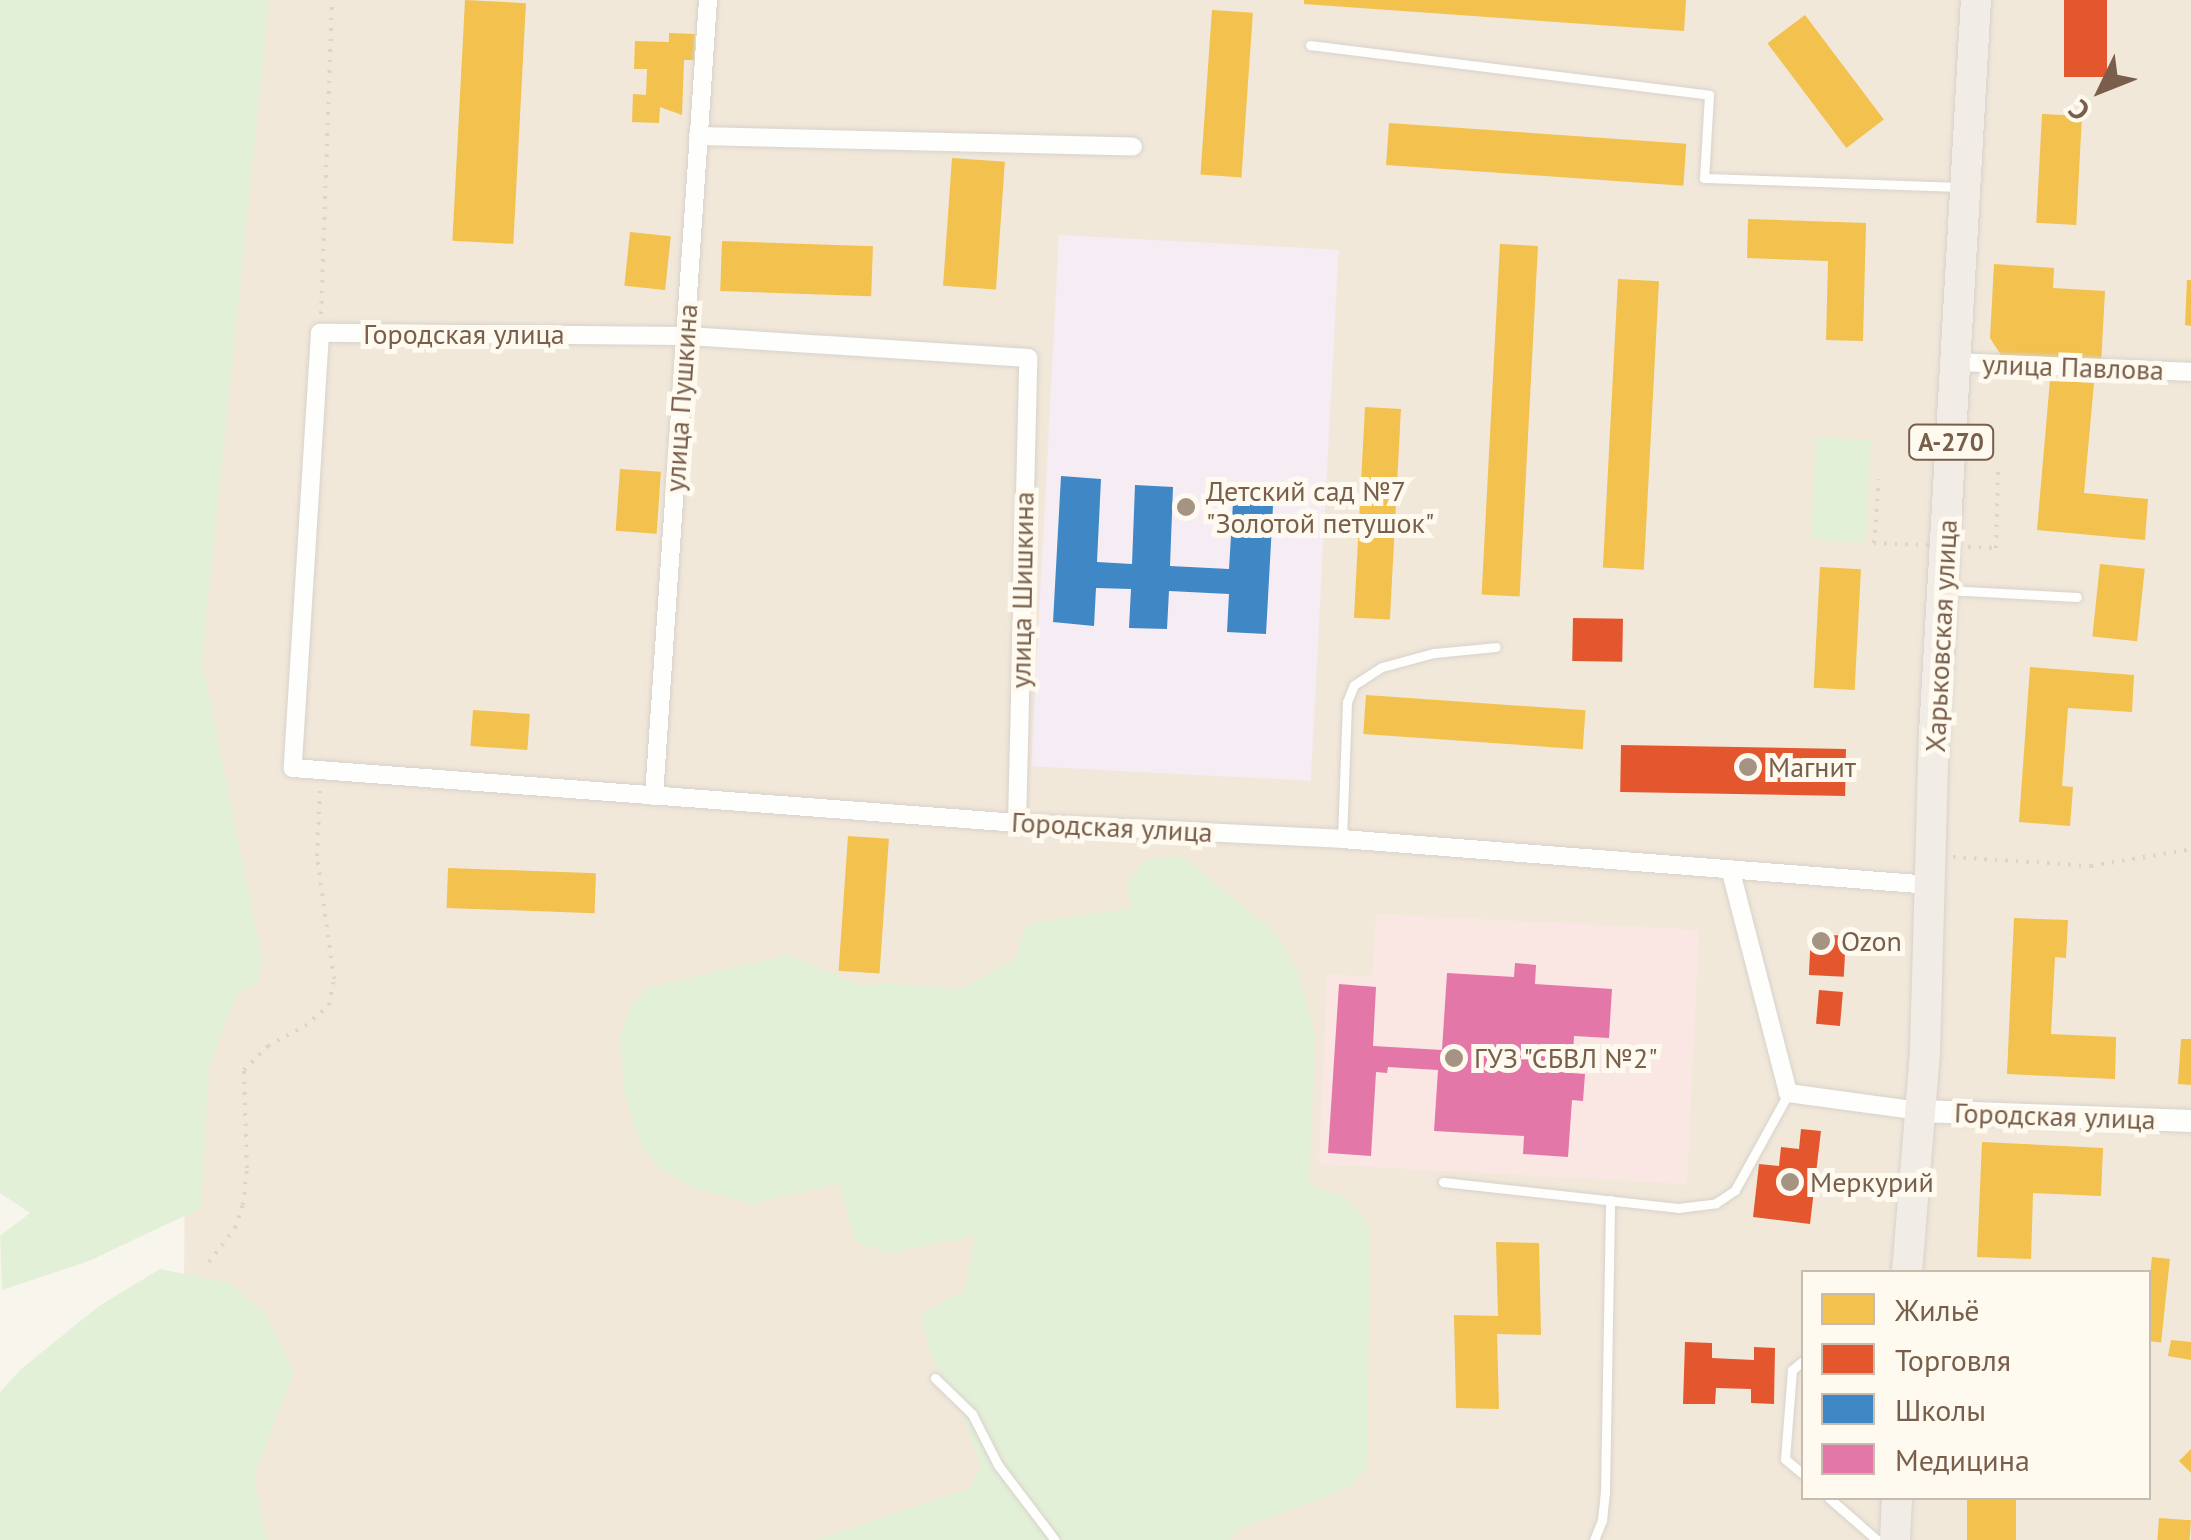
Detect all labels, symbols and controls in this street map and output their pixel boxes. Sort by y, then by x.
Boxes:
north arrow [2051,40,2151,140]
text: С [2060,92,2098,129]
street label: улица Пушкина [658,303,704,493]
street label: Городская улица [363,317,565,351]
street label: улица Павлова [1981,347,2165,387]
road number: А-270 [1906,422,1996,462]
place label: Детский сад №7 "Золотой петушок" [1206,474,1434,540]
street label: улица Шишкина [1003,491,1041,689]
marker: Детский сад №7 "Золотой петушок" [1175,496,1197,518]
street label: Харьковская улица [1918,519,1964,753]
place label: Магнит [1768,750,1856,784]
marker: Магнит [1737,756,1759,778]
street label: Городская улица [1011,805,1213,849]
place label: Ozon [1841,924,1902,958]
marker: Ozon [1810,930,1832,952]
place label: ГУЗ "СБВЛ №2" [1474,1041,1660,1075]
marker: ГУЗ "СБВЛ №2" [1443,1047,1465,1069]
street label: Городская улица [1954,1096,2156,1136]
place label: Меркурий [1810,1165,1934,1199]
marker: Меркурий [1779,1171,1801,1193]
legend [1801,1270,2151,1500]
text: Жильё [1895,1290,1979,1329]
text: Торговля [1895,1340,2011,1379]
text: Школы [1895,1390,1986,1429]
text: Медицина [1895,1440,2030,1479]

